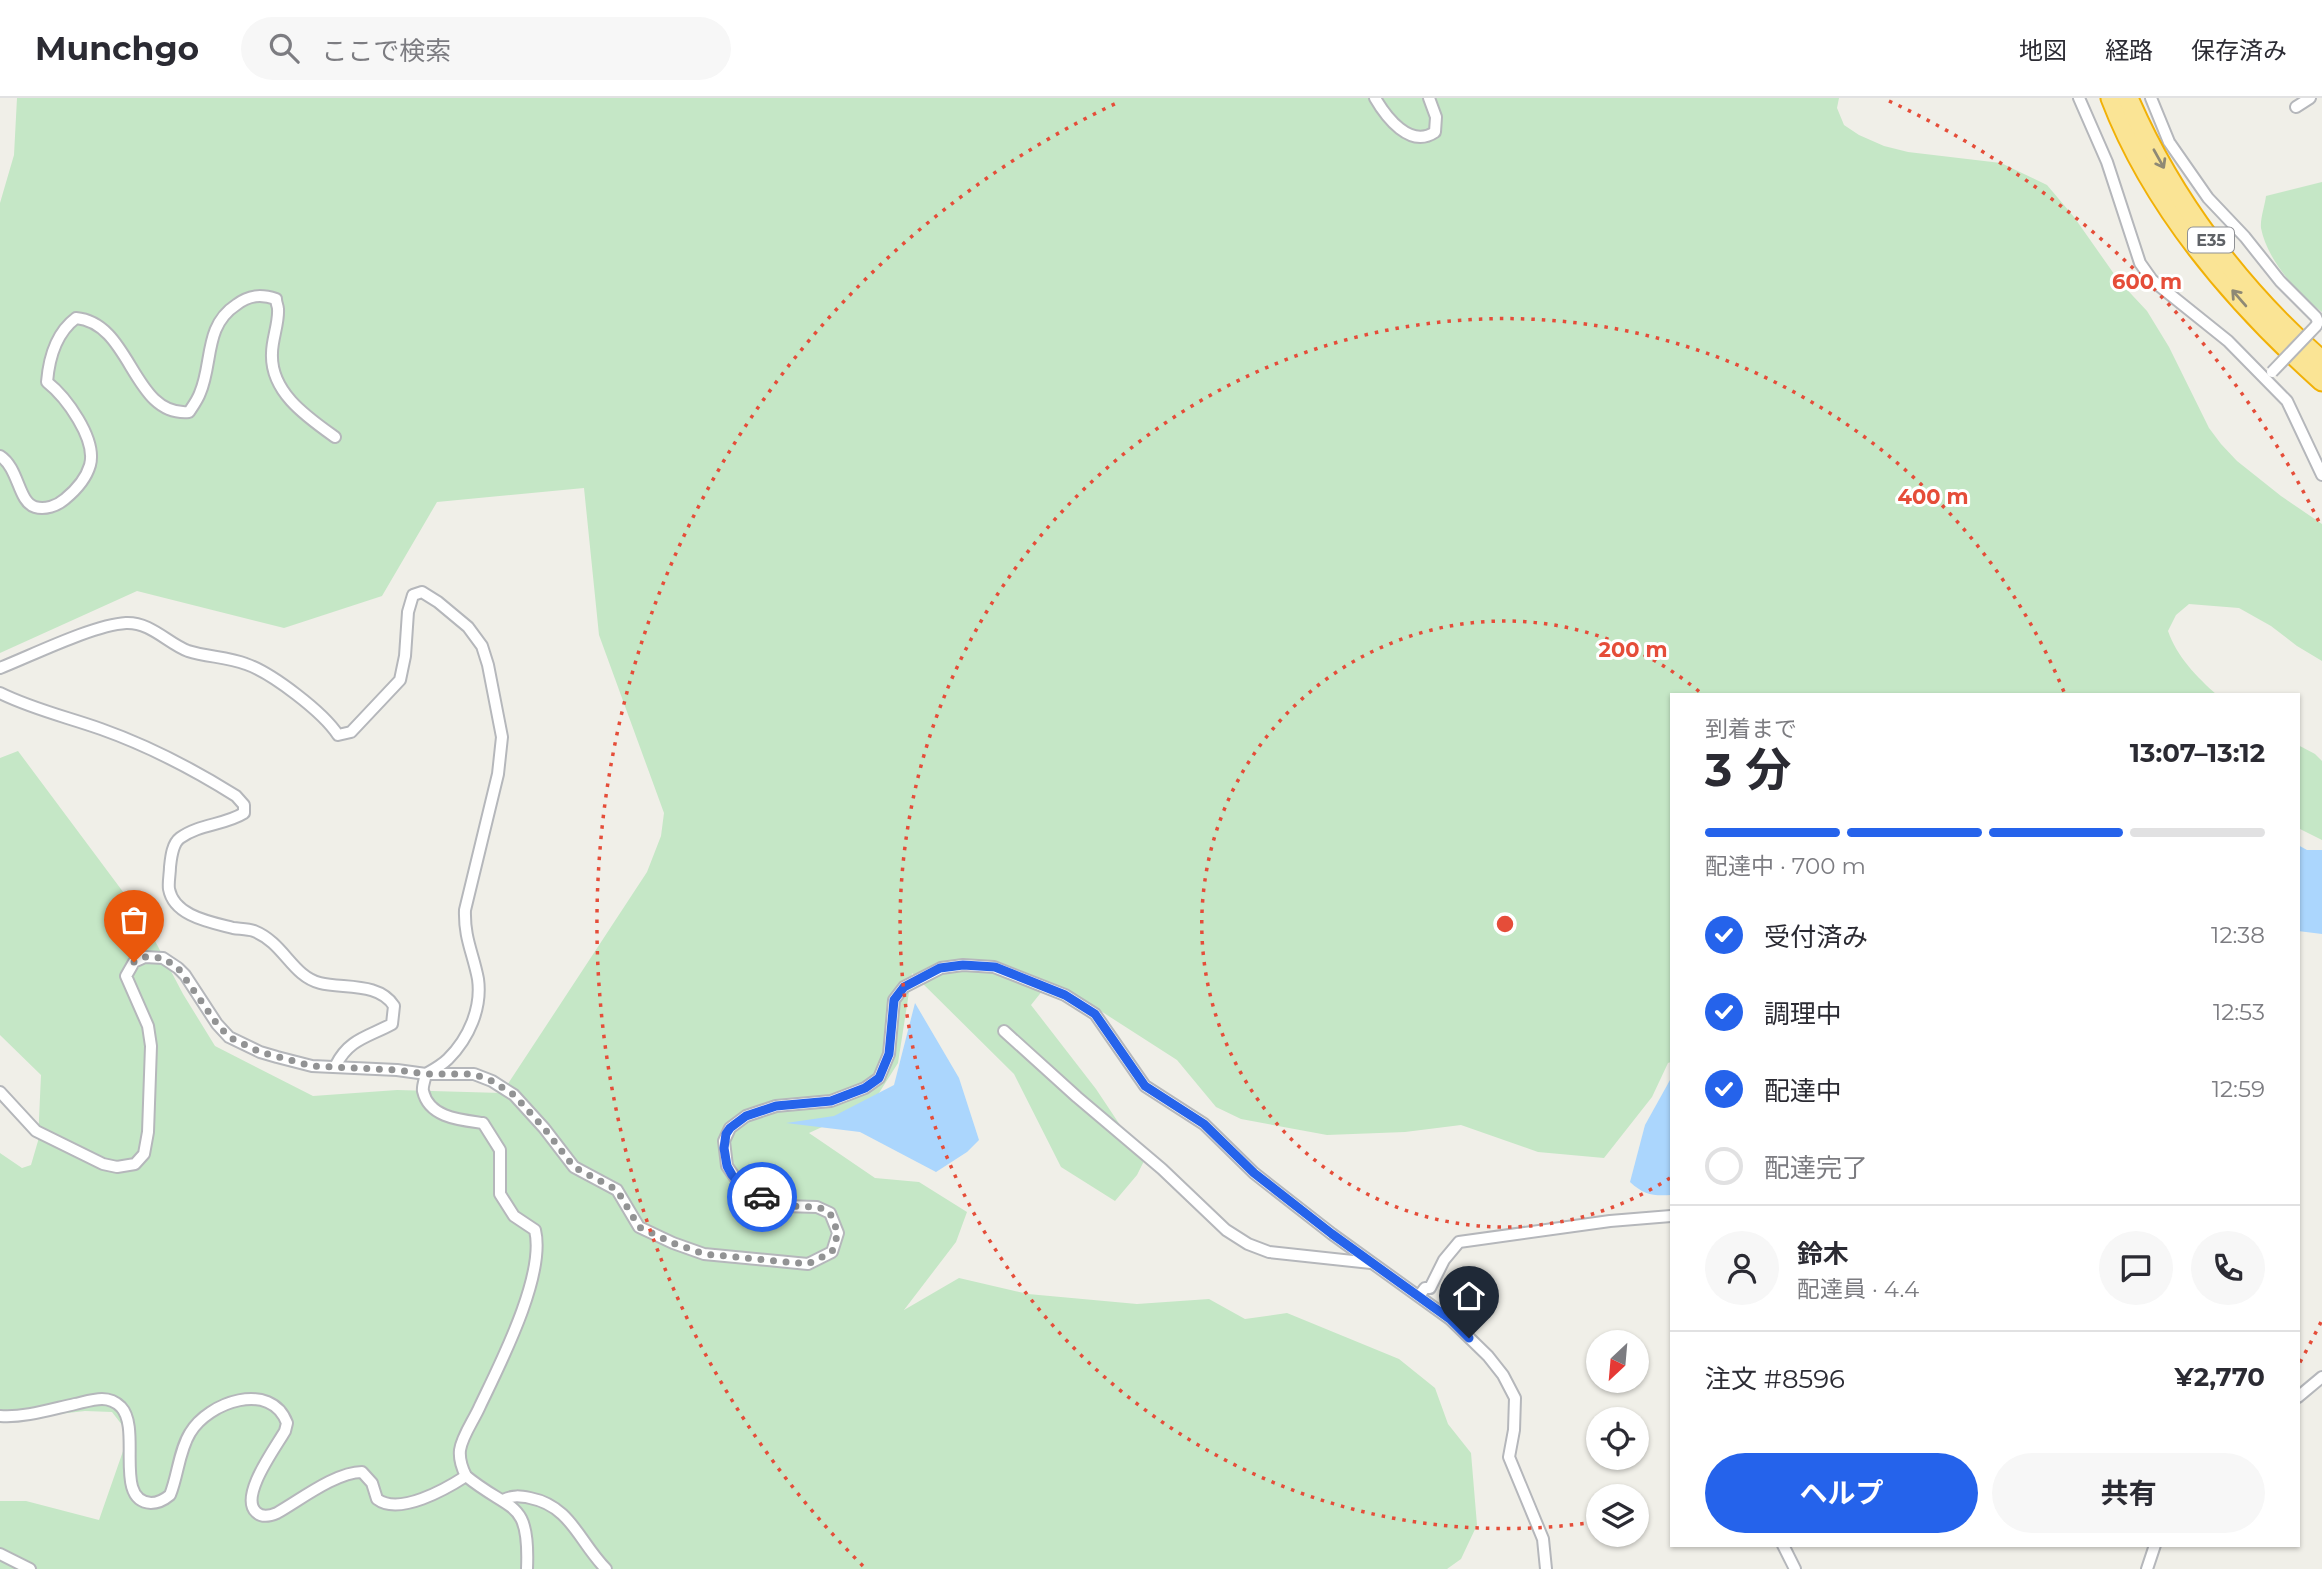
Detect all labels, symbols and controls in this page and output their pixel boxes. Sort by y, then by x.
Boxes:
search box [241,17,731,80]
text: Munchgo [35,28,199,68]
icon: search [265,29,303,67]
text: ここで検索 [321,35,451,67]
text: 地図 [2019,36,2067,65]
text: 経路 [2105,36,2153,65]
text: 保存済み [2191,36,2287,65]
one-way arrow [2152,149,2166,169]
road number: E35 [2188,228,2234,252]
text: 600 m [2112,269,2182,294]
one-way arrow [2231,289,2247,307]
text: 400 m [1898,484,1968,509]
text: 200 m [1599,637,1667,662]
text: 到着まで [1705,715,1797,743]
text: 13:07–13:12 [2130,737,2265,769]
text: 3 分 [1705,741,1791,798]
text: 配達中 · 700 m [1705,852,1866,880]
pin [104,890,164,962]
icon: bag [115,901,153,939]
centre of rings [1493,912,1517,936]
icon: check [1705,916,1743,954]
text: 受付済み [1764,921,1868,953]
text: 12:38 [2211,921,2265,949]
icon: check [1705,993,1743,1031]
text: 調理中 [1764,998,1842,1030]
text: 12:53 [2213,998,2265,1026]
icon: check [1705,1070,1743,1108]
text: 配達中 [1764,1075,1842,1107]
text: 12:59 [2212,1075,2265,1103]
text: 配達完了 [1764,1152,1868,1184]
courier [727,1162,797,1232]
icon: car [743,1178,781,1216]
button: person [1705,1231,1779,1305]
button: chat [2099,1231,2173,1305]
button: phone [2191,1231,2265,1305]
text: 鈴木 [1797,1238,1849,1270]
pin [1439,1266,1499,1338]
text: 配達員 · 4.4 [1797,1275,1919,1303]
icon: home [1450,1277,1488,1315]
north arrow [1586,1330,1648,1393]
map controls [1586,1330,1649,1547]
text: ¥2,770 [2175,1361,2265,1393]
text: 注文 #8596 [1705,1363,1845,1395]
button: locate [1586,1407,1649,1470]
button: ヘルプ [1705,1453,1978,1533]
button: 共有 [1992,1453,2265,1533]
button: layers [1586,1484,1649,1547]

